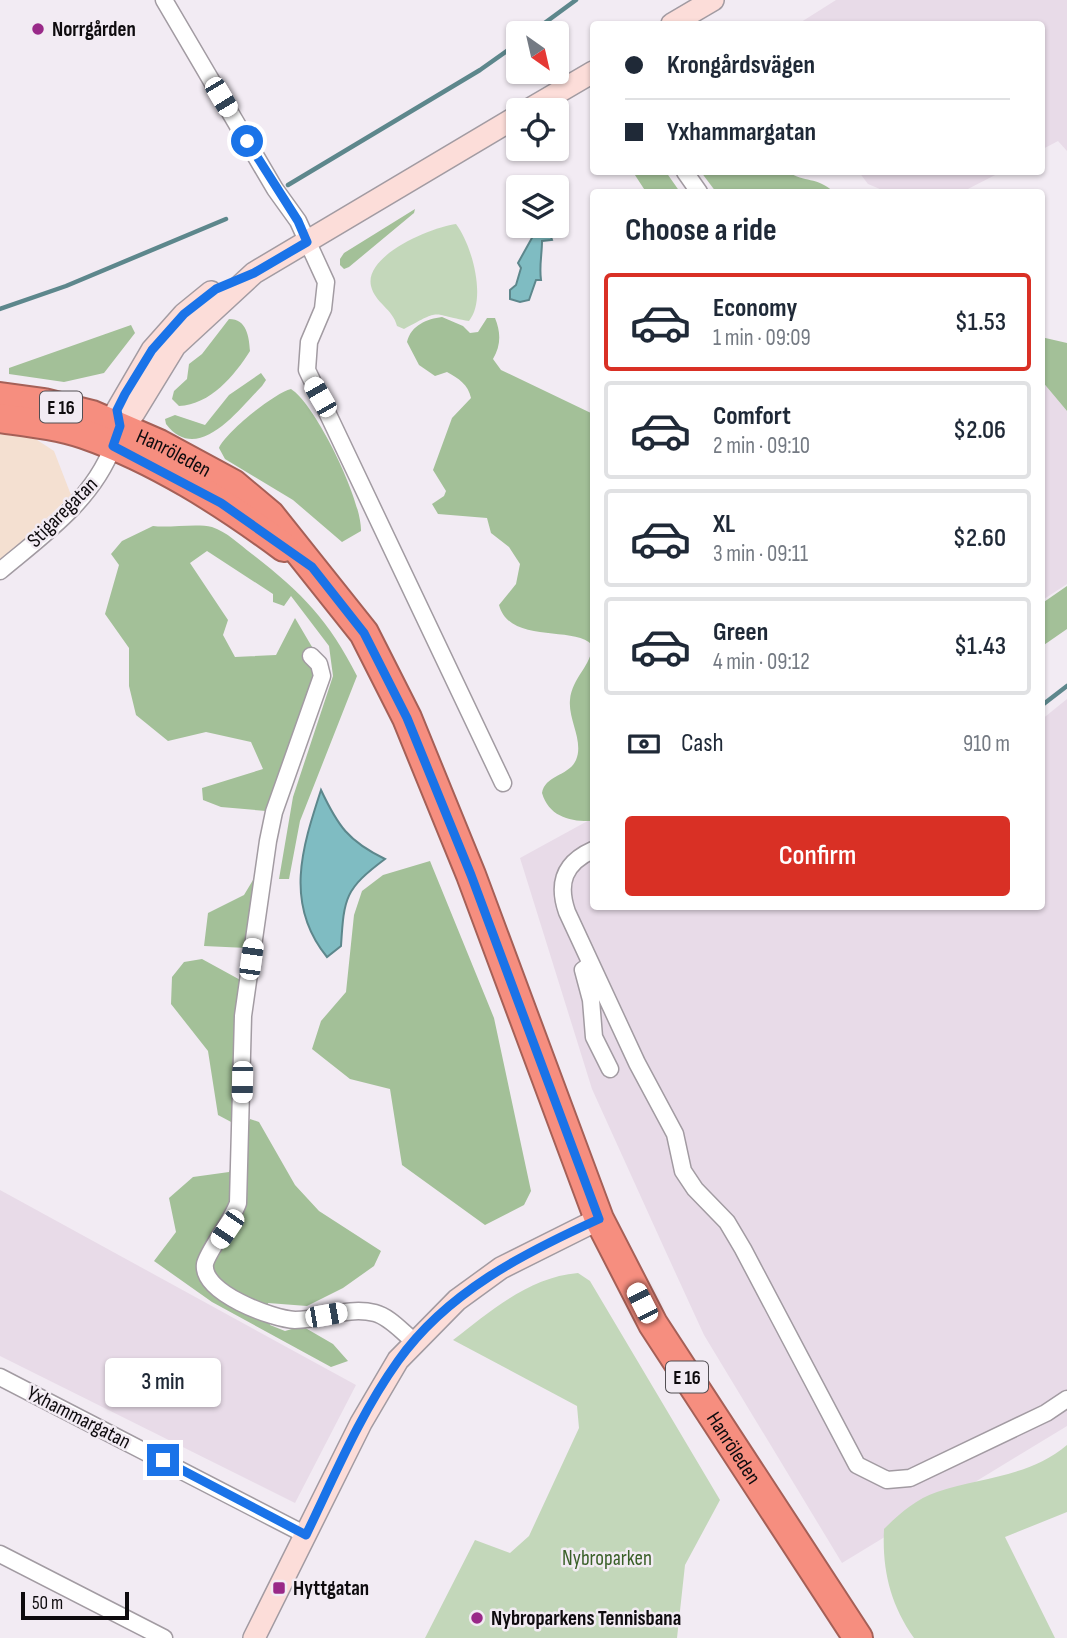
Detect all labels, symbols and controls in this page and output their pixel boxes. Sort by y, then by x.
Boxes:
place label: Norrgården [52,17,136,42]
marker: Norrgården [30,21,46,37]
north arrow [506,21,569,84]
map controls [506,21,569,238]
text: Krongårdsvägen [667,50,815,81]
car [202,74,241,120]
button: locate [506,98,569,161]
text: Yxhammargatan [667,117,816,148]
route start [231,125,263,157]
button: layers [506,175,569,238]
text: Choose a ride [625,211,777,250]
icon: car [629,291,692,354]
text: Economy [713,293,797,324]
text: $1.53 [955,307,1006,338]
text: 1 min · 09:09 [713,324,811,352]
car [301,374,340,420]
road number: E 16 [40,392,82,422]
icon: car [629,399,692,462]
text: Comfort [713,401,791,432]
text: $2.06 [953,415,1006,446]
street label: Hanröleden [132,424,215,483]
text: 2 min · 09:10 [713,432,810,460]
street label: Stigaregatan [22,472,103,553]
icon: car [629,507,692,570]
text: XL [713,509,735,540]
text: $2.60 [953,523,1006,554]
text: 3 min · 09:11 [713,540,808,568]
icon: car [629,615,692,678]
text: Green [713,617,768,648]
text: $1.43 [954,631,1006,662]
text: 4 min · 09:12 [713,648,810,676]
icon: cash [625,725,663,763]
text: Cash [681,728,724,759]
text: 910 m [963,730,1010,758]
button: Confirm [625,816,1010,896]
car [238,937,265,981]
car [232,1061,253,1103]
car [207,1206,248,1252]
car [624,1280,661,1326]
car [304,1301,349,1329]
callout: 3 min [105,1358,221,1408]
road number: E 16 [666,1362,708,1392]
text: 3 min [141,1368,185,1396]
street label: Yxhammargatan [23,1381,135,1454]
street label: Hanröleden [701,1408,766,1489]
route end [147,1444,179,1476]
park label: Nybroparken [562,1546,652,1571]
place label: Hyttgatan [293,1576,369,1601]
marker: Hyttgatan [271,1580,287,1596]
scale bar [21,1589,130,1621]
text: 50 m [32,1592,63,1615]
place label: Nybroparkens Tennisbana [491,1606,681,1631]
marker: Nybroparkens Tennisbana [469,1610,485,1626]

